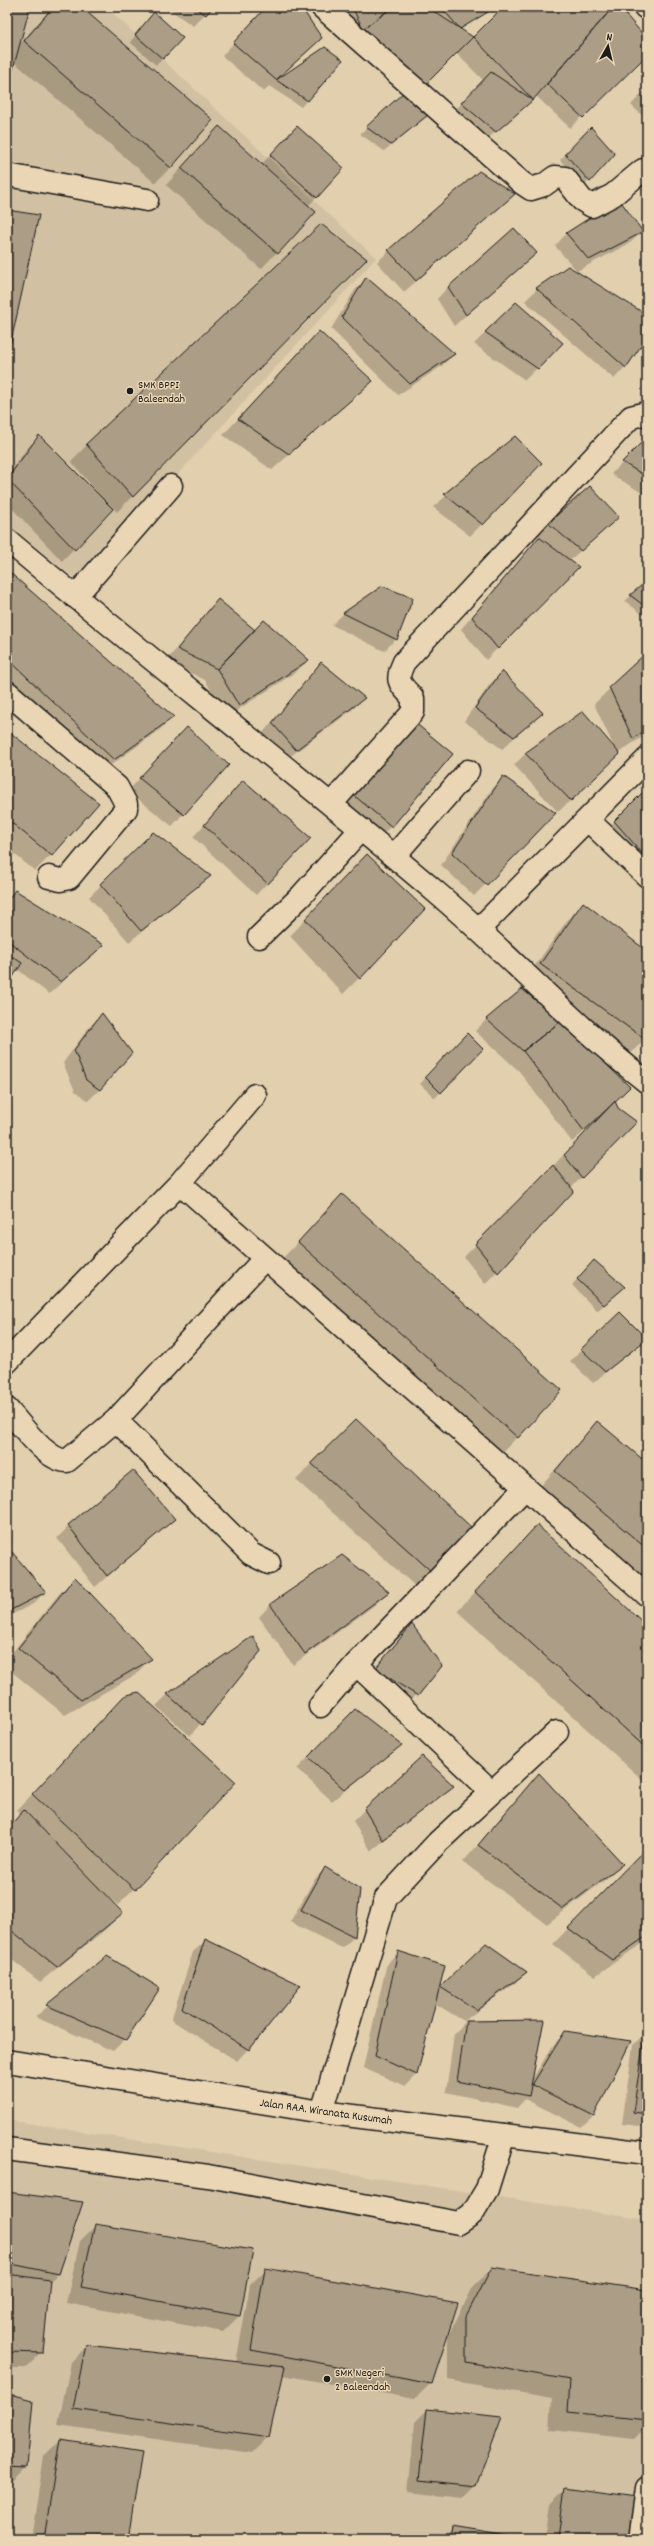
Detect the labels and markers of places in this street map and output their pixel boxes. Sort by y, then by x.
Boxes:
place label: SMK BPPI Baleendah [138,377,185,408]
marker: SMK BPPI Baleendah [125,386,135,396]
place label: SMK Negeri 2 Baleendah [335,2365,390,2396]
marker: SMK Negeri 2 Baleendah [322,2374,332,2384]

